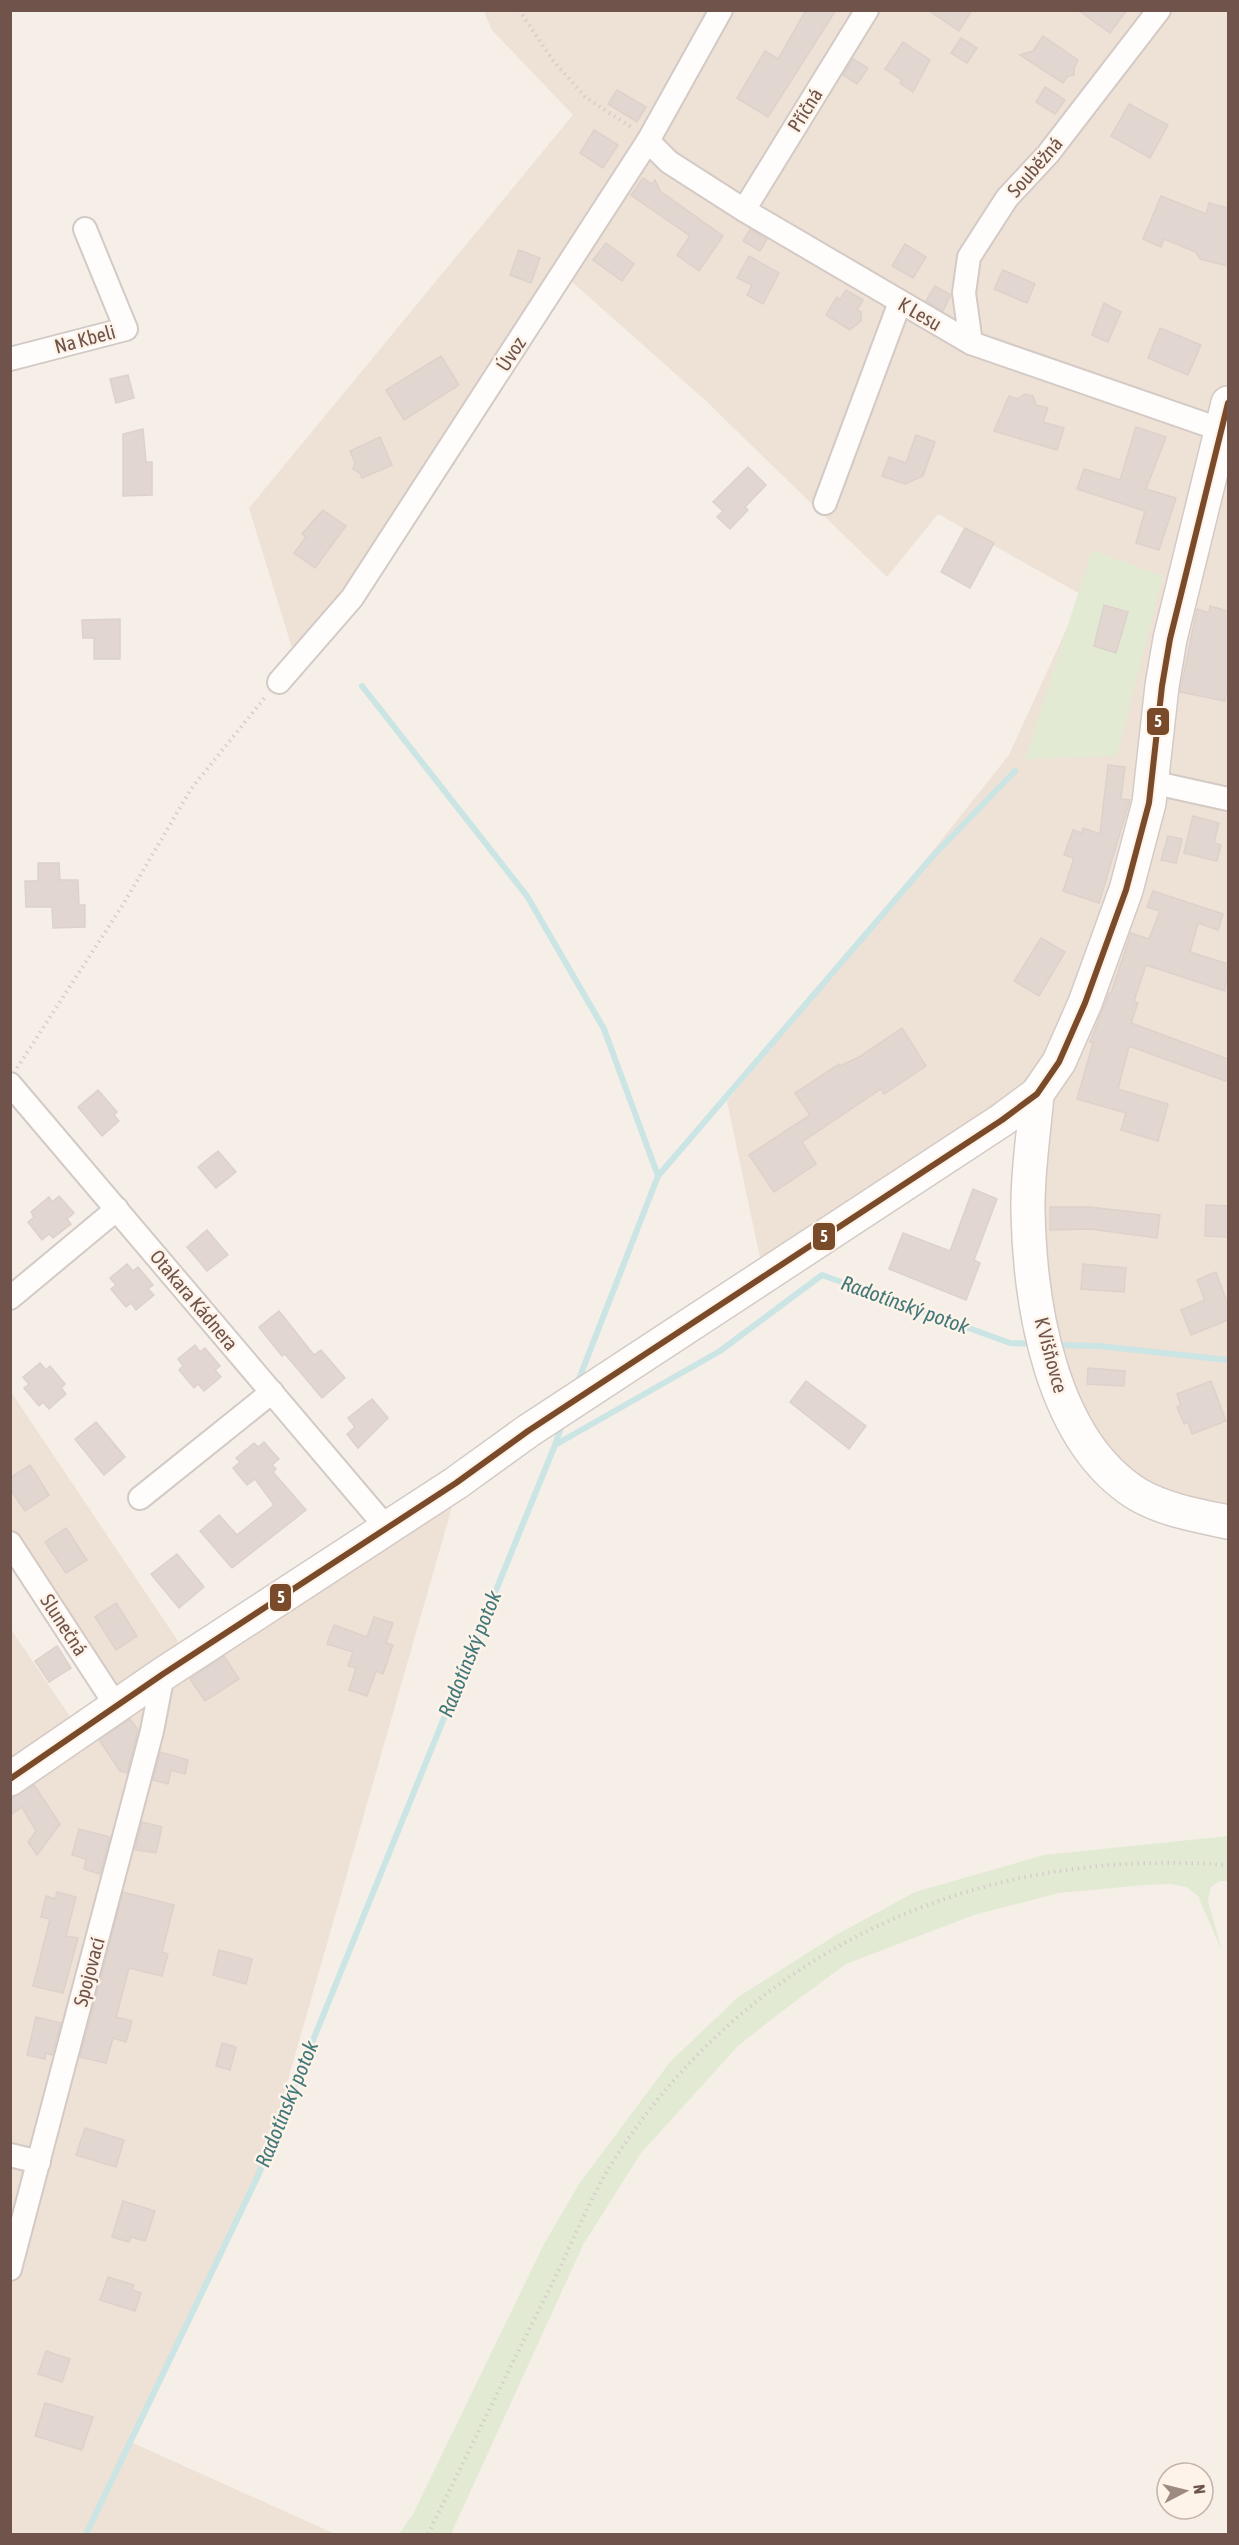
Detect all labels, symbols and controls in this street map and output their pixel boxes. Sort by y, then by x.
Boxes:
street label: Příčná [782,84,827,136]
street label: Souběžná [1002,132,1067,201]
street label: K Lesu [895,292,946,335]
street label: Na Kbeli [52,319,118,358]
street label: Úvoz [491,332,530,375]
line badge: 5 [1146,707,1170,736]
text: 5 [1154,712,1162,730]
line badge: 5 [812,1222,836,1251]
text: 5 [820,1227,828,1245]
street label: Otakara Kádnera [146,1245,243,1355]
water label: Radotínský potok [838,1270,973,1339]
street label: K Višňovce [1030,1315,1073,1395]
line badge: 5 [269,1583,292,1612]
water label: Radotínský potok [433,1586,506,1720]
text: 5 [277,1588,285,1606]
street label: Slunečná [36,1590,93,1660]
street label: Spojovací [68,1934,109,2009]
water label: Radotínský potok [250,2036,323,2170]
north arrow [1155,2461,1215,2521]
text: N [1190,2483,1209,2495]

